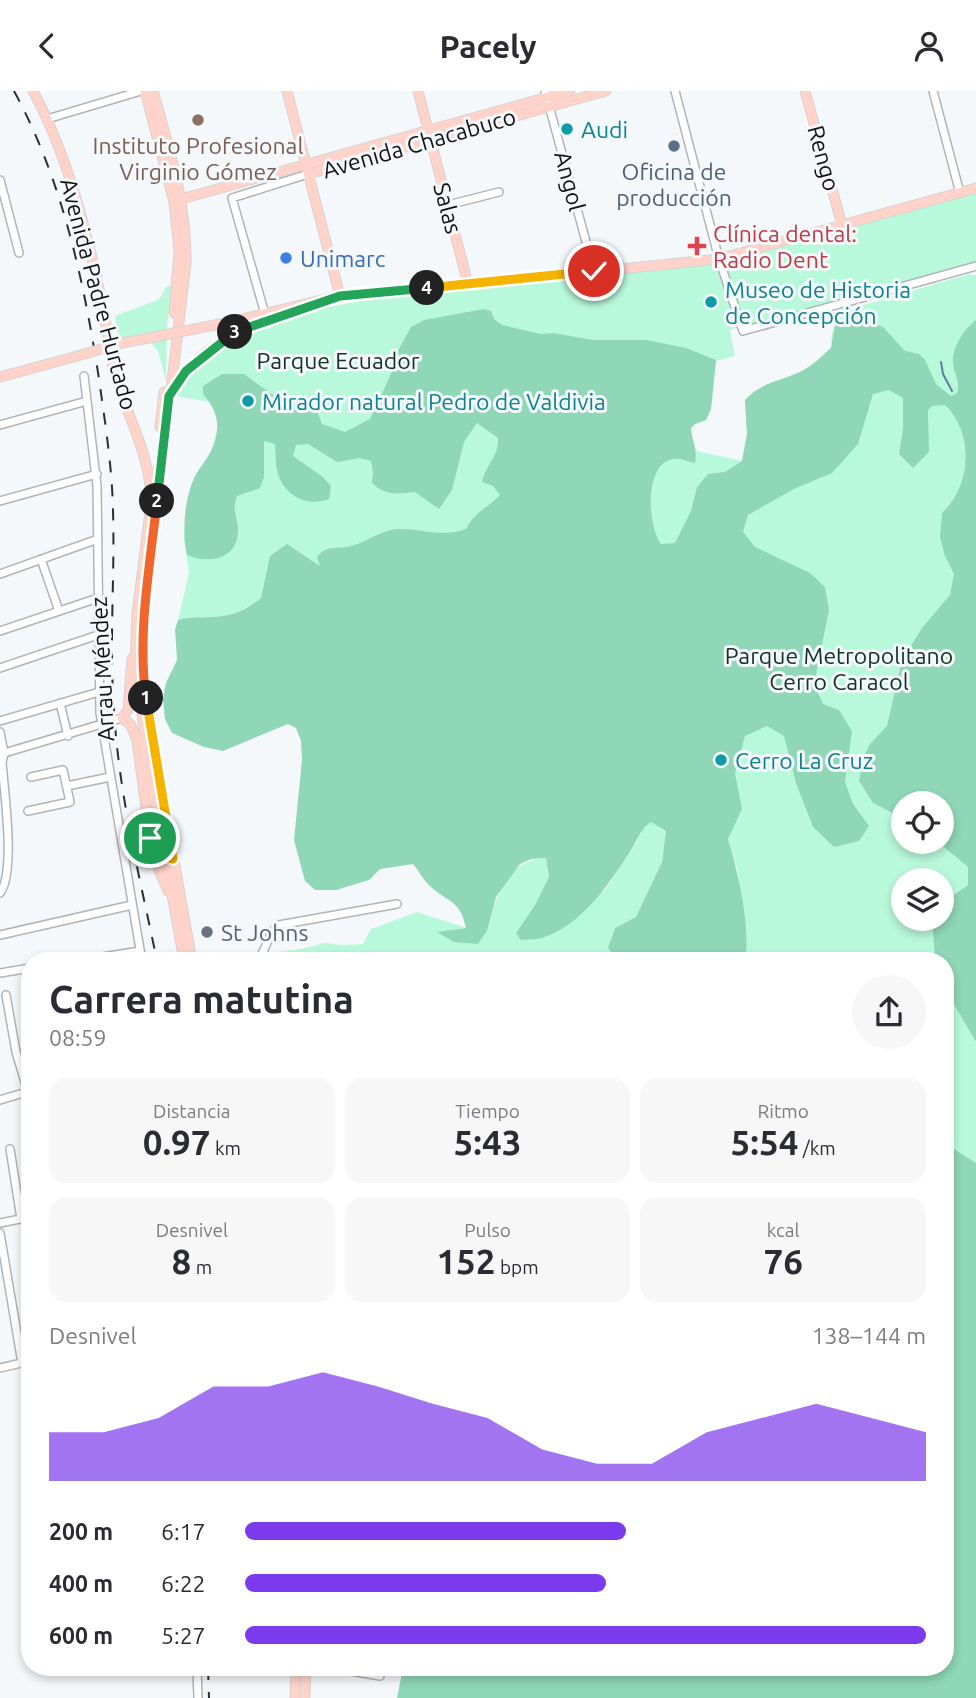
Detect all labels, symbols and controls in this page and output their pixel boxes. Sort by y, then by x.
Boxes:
icon: back [28,27,66,65]
icon: person [910,27,948,65]
text: Pacely [439,28,537,64]
street label: Avenida Chacabuco [319,103,519,183]
marker: Instituto Profesional Virginio Gómez [190,112,206,128]
place label: Audi [581,117,628,142]
marker: Audi [559,121,575,137]
street label: Rengo [803,123,845,193]
place label: Instituto Profesional Virginio Gómez [93,133,303,184]
marker: Oficina de producción [666,138,682,154]
street label: Angol [550,148,590,214]
place label: Oficina de producción [616,159,732,210]
street label: Avenida Padre Hurtado [56,175,142,413]
street label: Salas [429,180,467,236]
place label: Clínica dental: Radio Dent [713,221,857,272]
marker: Clínica dental: Radio Dent [687,236,707,256]
pin [564,241,624,301]
place label: Unimarc [300,246,386,271]
marker: Unimarc [278,250,294,266]
icon: check [575,252,613,290]
pin: 4 [410,271,444,305]
text: 4 [421,276,432,298]
place label: Museo de Historia de Concepción [725,277,911,328]
marker: Museo de Historia de Concepción [703,294,719,310]
pin: 3 [218,315,252,349]
text: 3 [229,320,240,342]
park label: Parque Ecuador [257,348,420,373]
place label: Mirador natural Pedro de Valdivia [262,389,606,414]
marker: Mirador natural Pedro de Valdivia [240,393,256,409]
pin: 2 [140,483,174,519]
text: 2 [151,489,162,511]
street label: Arrau Méndez [86,596,118,742]
park label: Parque Metropolitano Cerro Caracol [725,643,953,694]
pin: 1 [128,681,164,715]
text: 1 [140,686,151,708]
place label: Cerro La Cruz [735,748,873,773]
marker: Cerro La Cruz [713,752,729,768]
map controls [891,791,954,931]
button: locate [891,791,954,854]
pin [120,808,180,868]
icon: arrive [131,819,169,857]
button: layers [891,868,954,931]
place label: St Johns [221,920,308,945]
marker: St Johns [199,924,215,940]
button: share [852,975,926,1049]
text: Carrera matutina [49,978,354,1020]
text: 08:59 [49,1025,107,1050]
text: Distancia [153,1100,231,1122]
text: Tiempo [455,1100,520,1122]
text: Ritmo [757,1100,809,1122]
text: 0.97 [143,1122,211,1162]
text: 5:43 [454,1122,521,1162]
text: 5:54 [731,1122,798,1162]
text: km [211,1137,241,1159]
text: /km [798,1137,836,1159]
text: Desnivel [156,1219,228,1241]
text: Pulso [464,1219,511,1241]
text: kcal [767,1219,800,1241]
text: 8 [172,1241,191,1281]
text: 152 [436,1241,496,1281]
text: 76 [763,1241,803,1281]
text: m [191,1256,212,1278]
text: bpm [496,1256,539,1278]
text: Desnivel [49,1323,137,1348]
text: 138–144 m [812,1323,926,1348]
text: 200 m [49,1519,113,1544]
text: 6:17 [161,1519,206,1544]
text: 400 m [49,1571,113,1596]
text: 6:22 [161,1571,206,1596]
text: 600 m [49,1623,113,1648]
text: 5:27 [161,1623,206,1648]

